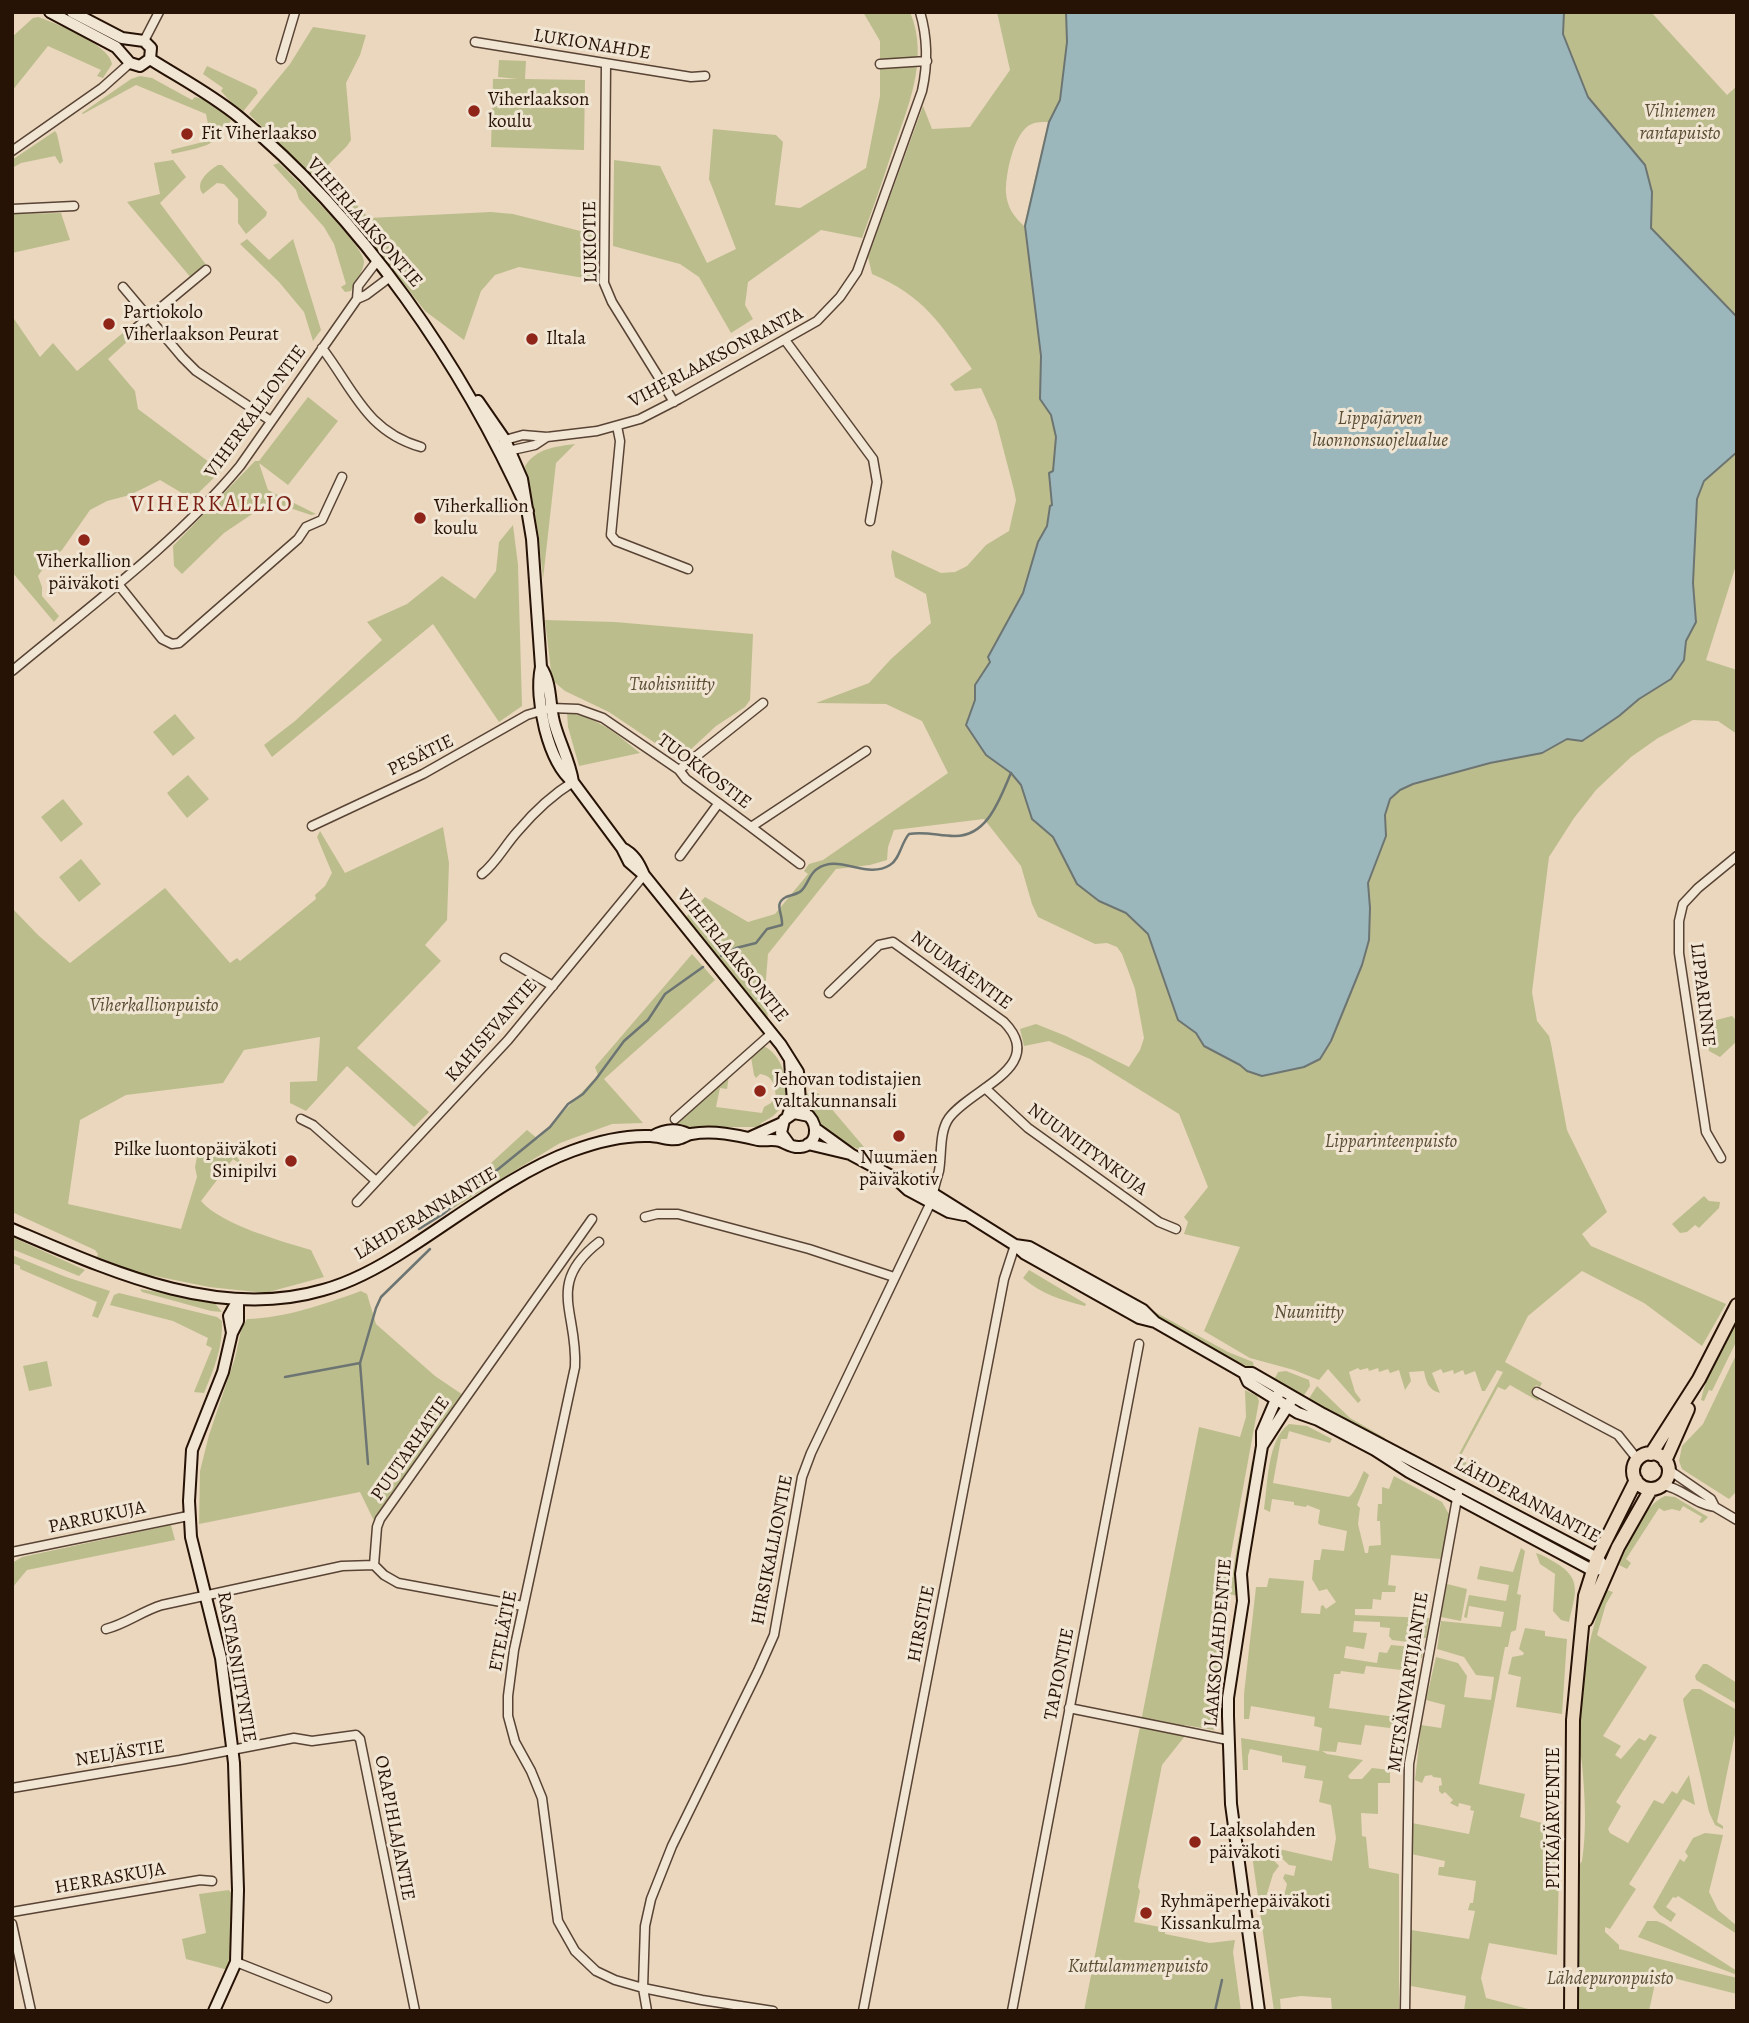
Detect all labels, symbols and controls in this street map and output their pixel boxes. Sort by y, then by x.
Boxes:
street label: LUKIONAHDE [532,25,652,65]
place label: Viherlaakson koulu [488,89,589,133]
park label: Vilniemen rantapuisto [1639,101,1721,145]
marker: Viherlaakson koulu [466,103,482,119]
place label: Fit Viherlaakso [201,123,317,145]
marker: Fit Viherlaakso [179,126,195,142]
street label: VIHERLAAKSONTIE [301,153,427,293]
street label: LUKIOTIE [579,200,603,284]
place label: Partiokolo Viherlaakson Peurat [123,302,279,346]
street label: VIHERLAAKSONRANTA [625,302,807,414]
marker: Partiokolo Viherlaakson Peurat [101,316,117,332]
place label: Iltala [546,328,586,350]
marker: Iltala [524,331,540,347]
street label: VIHERKALLIONTIE [200,341,312,483]
park label: Lippajärven luonnonsuojelualue [1312,408,1448,452]
district label: VIHERKALLIO [132,491,292,519]
place label: Viherkallion koulu [434,496,529,540]
marker: Viherkallion koulu [412,510,428,526]
marker: Viherkallion päiväkoti [76,532,92,548]
place label: Viherkallion päiväkoti [37,551,131,595]
park label: Tuohisniitty [629,674,715,696]
street label: TUOKKOSTIE [653,729,755,815]
street label: PESÄTIE [384,730,458,782]
street label: VIHERLAAKSONTIE [671,885,793,1027]
street label: NUUMÄENTIE [906,927,1016,1015]
street label: LIPPARINNE [1684,942,1720,1048]
street label: KAHISEVANTIE [441,975,543,1087]
park label: Viherkallionpuisto [89,995,219,1017]
place label: Jehovan todistajien valtakunnansali [774,1069,922,1113]
marker: Jehovan todistajien valtakunnansali [752,1083,768,1099]
street label: NUUNIITYNKUJA [1023,1099,1151,1201]
marker: Nuumäen päiväkotiv [891,1128,907,1144]
park label: Lipparinteenpuisto [1325,1131,1457,1153]
place label: Pilke luontopäiväkoti Sinipilvi [113,1139,277,1183]
place label: Nuumäen päiväkotiv [859,1147,939,1191]
marker: Pilke luontopäiväkoti Sinipilvi [283,1153,299,1169]
street label: LÄHDERANNANTIE [350,1162,502,1266]
park label: Nuuniitty [1274,1302,1344,1324]
street label: PUUTARHATIE [367,1392,455,1506]
street label: LÄHDERANNANTIE [1450,1453,1604,1549]
street label: HIRSIKALLIONTIE [747,1473,799,1627]
street label: PARRUKUJA [46,1497,148,1539]
street label: LAAKSOLAHDENTIE [1200,1558,1238,1728]
street label: HIRSITIE [903,1584,941,1664]
street label: ETELÄTIE [485,1589,523,1673]
street label: RASTASNIITYNTIE [211,1590,261,1744]
street label: METSÄNVARTIJANTIE [1383,1590,1435,1774]
street label: TAPIONTIE [1040,1626,1080,1722]
street label: NELJÄSTIE [74,1736,166,1772]
street label: PITKÄJÄRVENTIE [1543,1747,1565,1889]
street label: ORAPIHLAJANTIE [369,1753,419,1903]
place label: Laaksolahden päiväkoti [1209,1820,1316,1864]
marker: Laaksolahden päiväkoti [1187,1834,1203,1850]
street label: HERRASKUJA [53,1858,167,1900]
place label: Ryhmäperhepäiväkoti Kissankulma [1160,1891,1330,1935]
marker: Ryhmäperhepäiväkoti Kissankulma [1138,1905,1154,1921]
park label: Kuttulammenpuisto [1068,1956,1208,1978]
park label: Lähdepuronpuisto [1546,1968,1674,1990]

